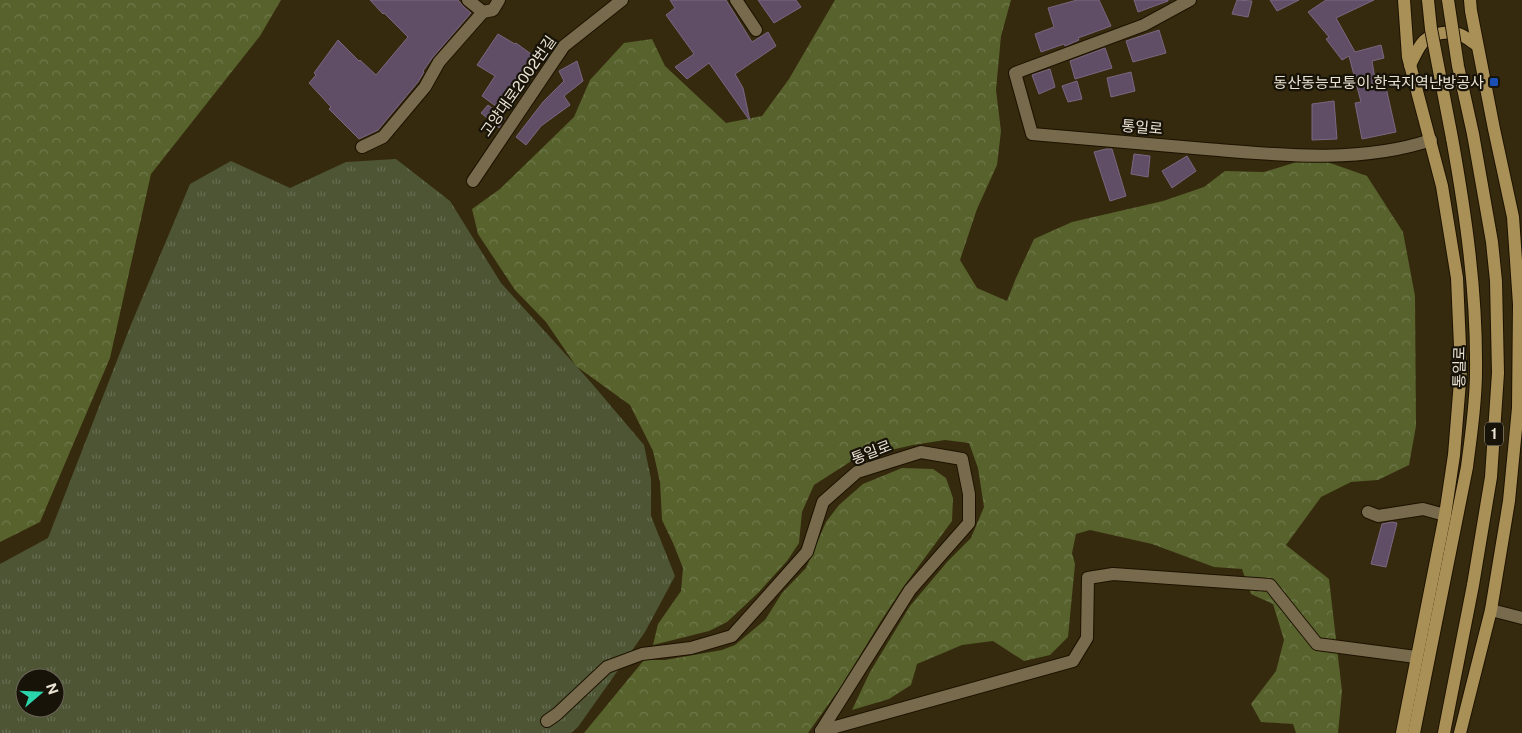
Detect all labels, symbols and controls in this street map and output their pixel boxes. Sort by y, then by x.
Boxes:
street label: 고양대로2002번길 [477,32,559,140]
place label: 동산동능모퉁이.한국지역난방공사 [1274,74,1484,91]
marker: 동산동능모퉁이.한국지역난방공사 [1488,76,1500,88]
street label: 통일로 [1121,117,1163,137]
street label: 통일로 [1450,346,1468,388]
road number: 1 [1485,422,1503,446]
street label: 통일로 [849,437,893,467]
north arrow [15,668,65,718]
text: N [43,681,62,697]

